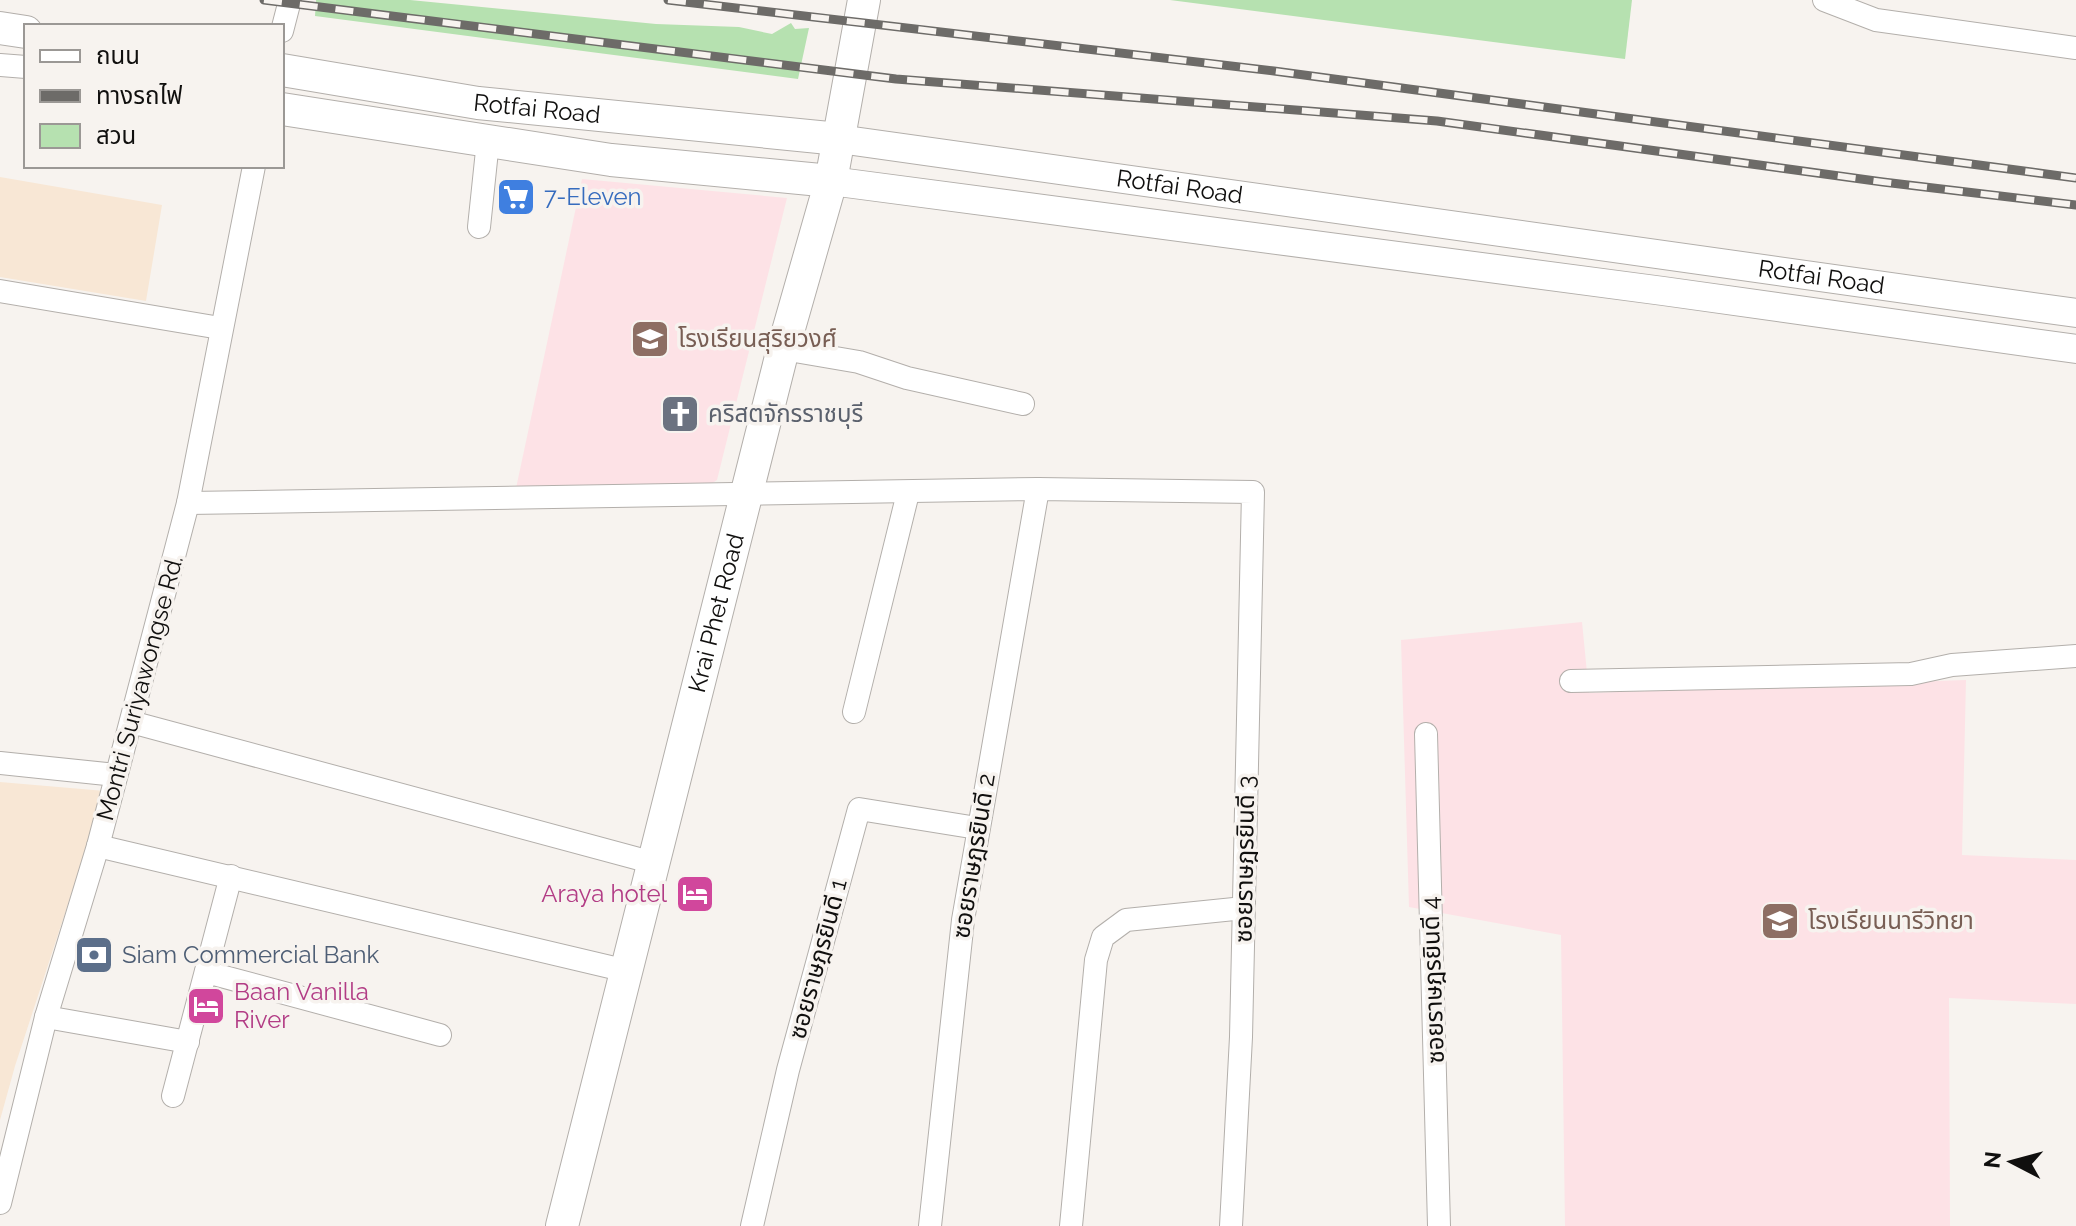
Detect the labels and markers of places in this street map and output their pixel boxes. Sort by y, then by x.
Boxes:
supermarket icon: 7-Eleven [495,176,537,218]
place label: 7-Eleven [544,182,642,211]
school or university icon: โรงเรียนสุริยวงศ์ [629,318,671,360]
place label: โรงเรียนสุริยวงศ์ [678,324,837,354]
church icon: คริสตจักรราชบุรี [659,393,701,435]
place label: คริสตจักรราชบุรี [708,399,863,429]
hotel icon: Araya hotel [674,873,716,915]
place label: Araya hotel [541,879,667,908]
school or university icon: โรงเรียนนารีวิทยา [1759,900,1801,942]
place label: โรงเรียนนารีวิทยา [1808,906,1974,935]
bank icon: Siam Commercial Bank [73,934,115,976]
place label: Siam Commercial Bank [122,940,380,969]
place label: Baan Vanilla River [234,977,369,1034]
hotel icon: Baan Vanilla River [185,985,227,1027]

